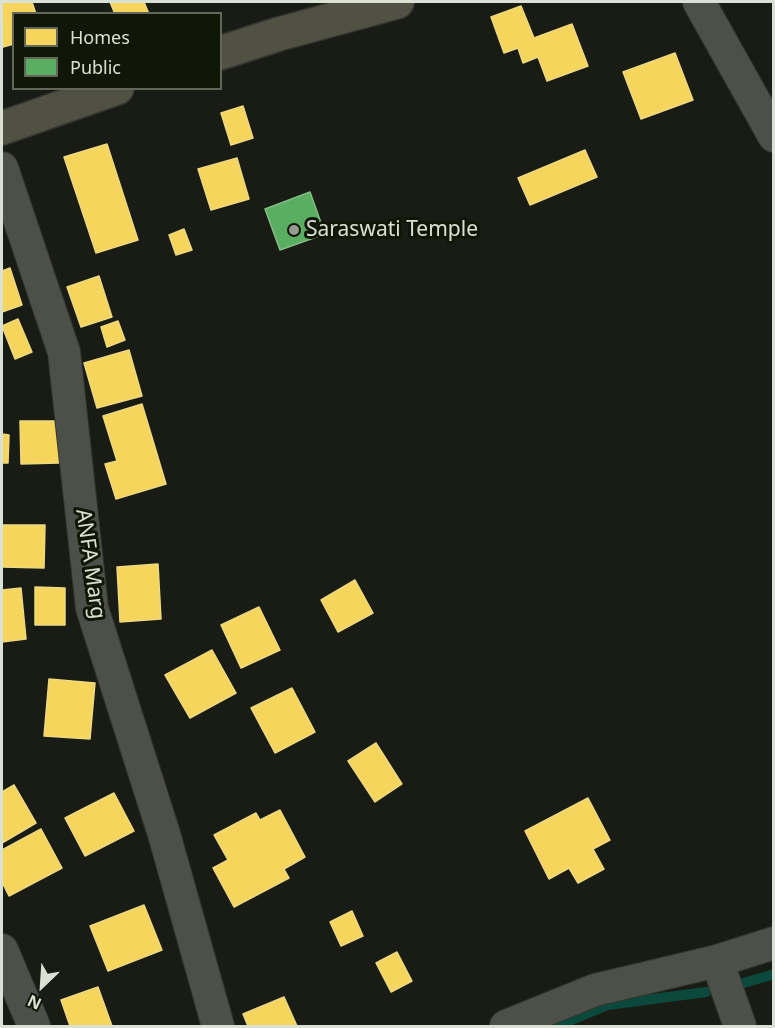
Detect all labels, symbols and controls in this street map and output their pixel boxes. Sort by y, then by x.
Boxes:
legend [12,12,222,90]
text: Homes [70,25,130,49]
text: Public [70,55,121,79]
place label: Saraswati Temple [306,217,478,243]
marker: Saraswati Temple [287,223,301,237]
street label: ANFA Marg [70,507,110,621]
north arrow [12,956,72,1016]
text: N [24,990,45,1015]

